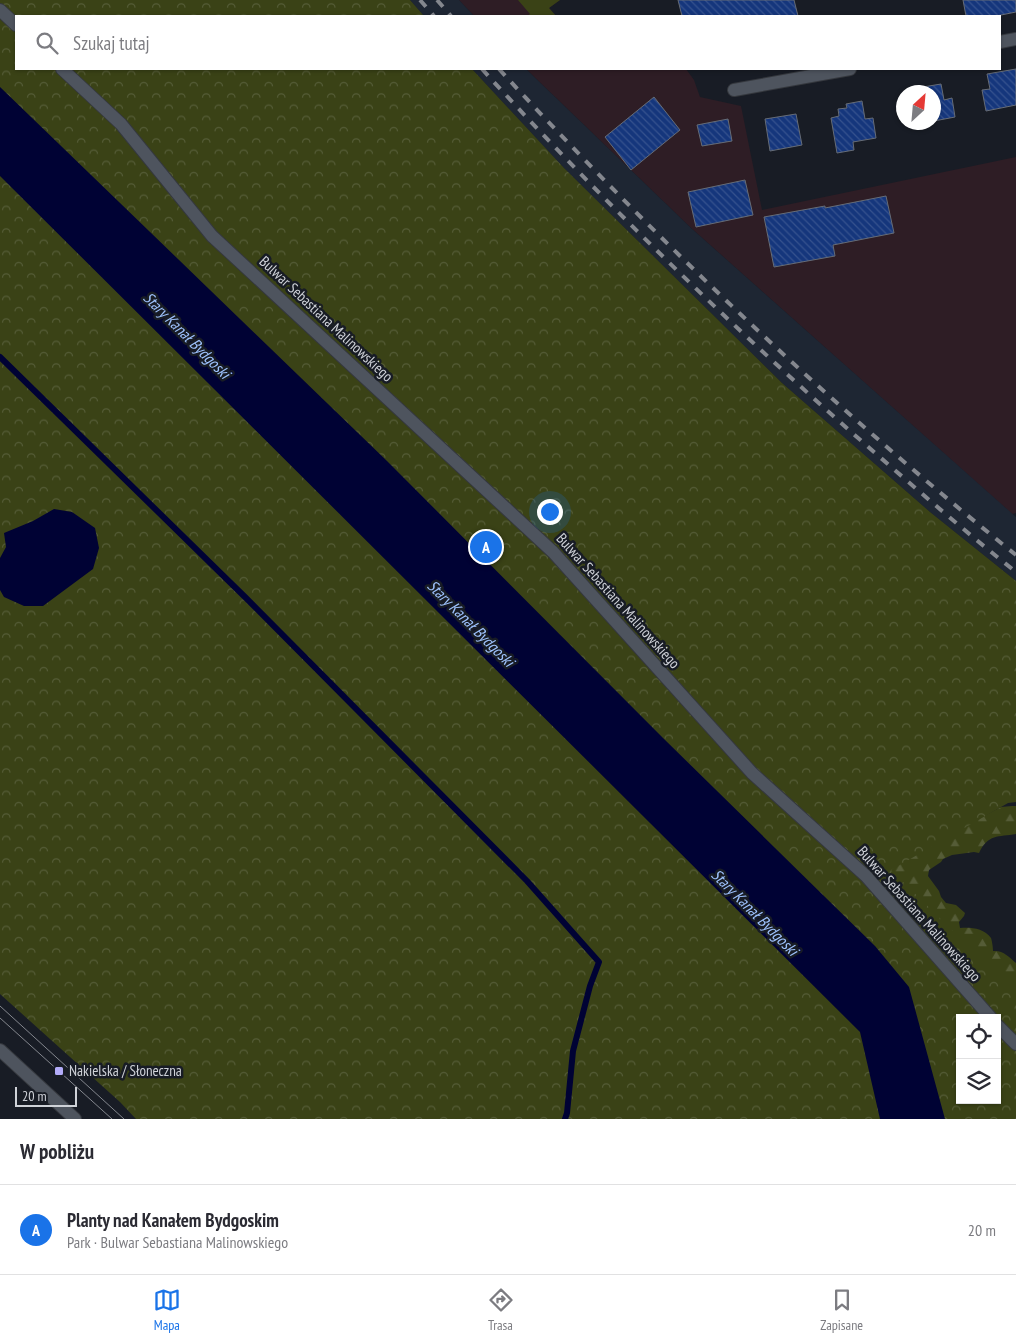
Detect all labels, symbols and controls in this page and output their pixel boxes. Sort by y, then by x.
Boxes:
search box [15,15,1001,70]
icon: search [33,29,61,57]
text: Szukaj tutaj [73,31,150,55]
north arrow [896,85,941,130]
street label: Bulwar Sebastiana Malinowskiego [256,252,397,386]
water label: Stary Kanał Bydgoski [139,287,236,384]
your location [537,499,563,525]
pin: A [470,528,502,566]
street label: Bulwar Sebastiana Malinowskiego [552,529,684,672]
water label: Stary Kanał Bydgoski [423,575,520,672]
street label: Bulwar Sebastiana Malinowskiego [853,842,985,985]
water label: Stary Kanał Bydgoski [707,864,804,961]
map controls [956,1014,1001,1104]
button: locate [956,1014,1001,1059]
button: layers [956,1059,1001,1104]
place label: Nakielska / Słoneczna [69,1061,182,1080]
marker: Nakielska / Słoneczna [53,1065,65,1077]
scale bar [15,1084,78,1107]
text: 20 m [22,1087,47,1105]
text: W pobliżu [20,1138,94,1165]
text: Planty nad Kanałem Bydgoskim [67,1208,279,1232]
text: A [32,1220,40,1240]
text: 20 m [968,1220,996,1240]
text: Park · Bulwar Sebastiana Malinowskiego [67,1232,288,1252]
tab: Mapa [153,1286,181,1334]
tab: Trasa [487,1286,515,1334]
tab: Zapisane [820,1286,863,1334]

